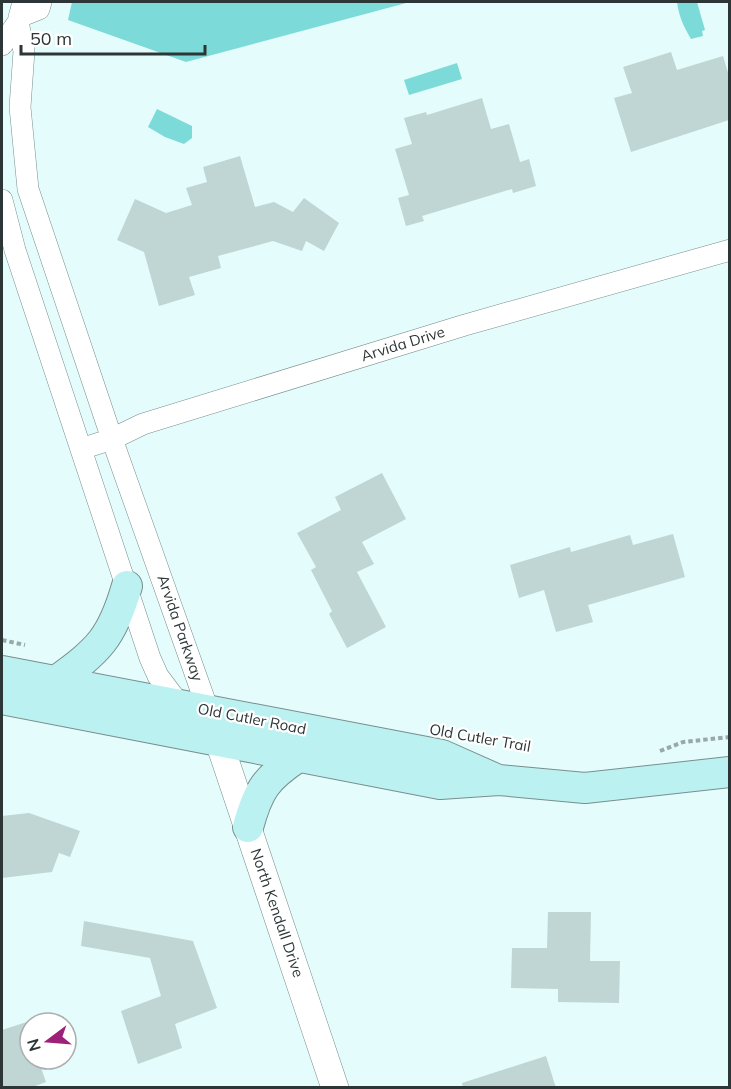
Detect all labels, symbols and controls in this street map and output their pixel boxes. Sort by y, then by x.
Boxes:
scale bar [21,18,206,56]
text: 50 m [30,27,72,50]
street label: Arvida Drive [359,322,447,365]
street label: Arvida Parkway [153,572,208,684]
street label: Old Cutler Road [196,699,308,738]
street label: Old Cutler Trail [428,719,532,756]
street label: North Kendall Drive [246,846,308,980]
north arrow [18,1011,78,1071]
text: N [22,1037,45,1054]

